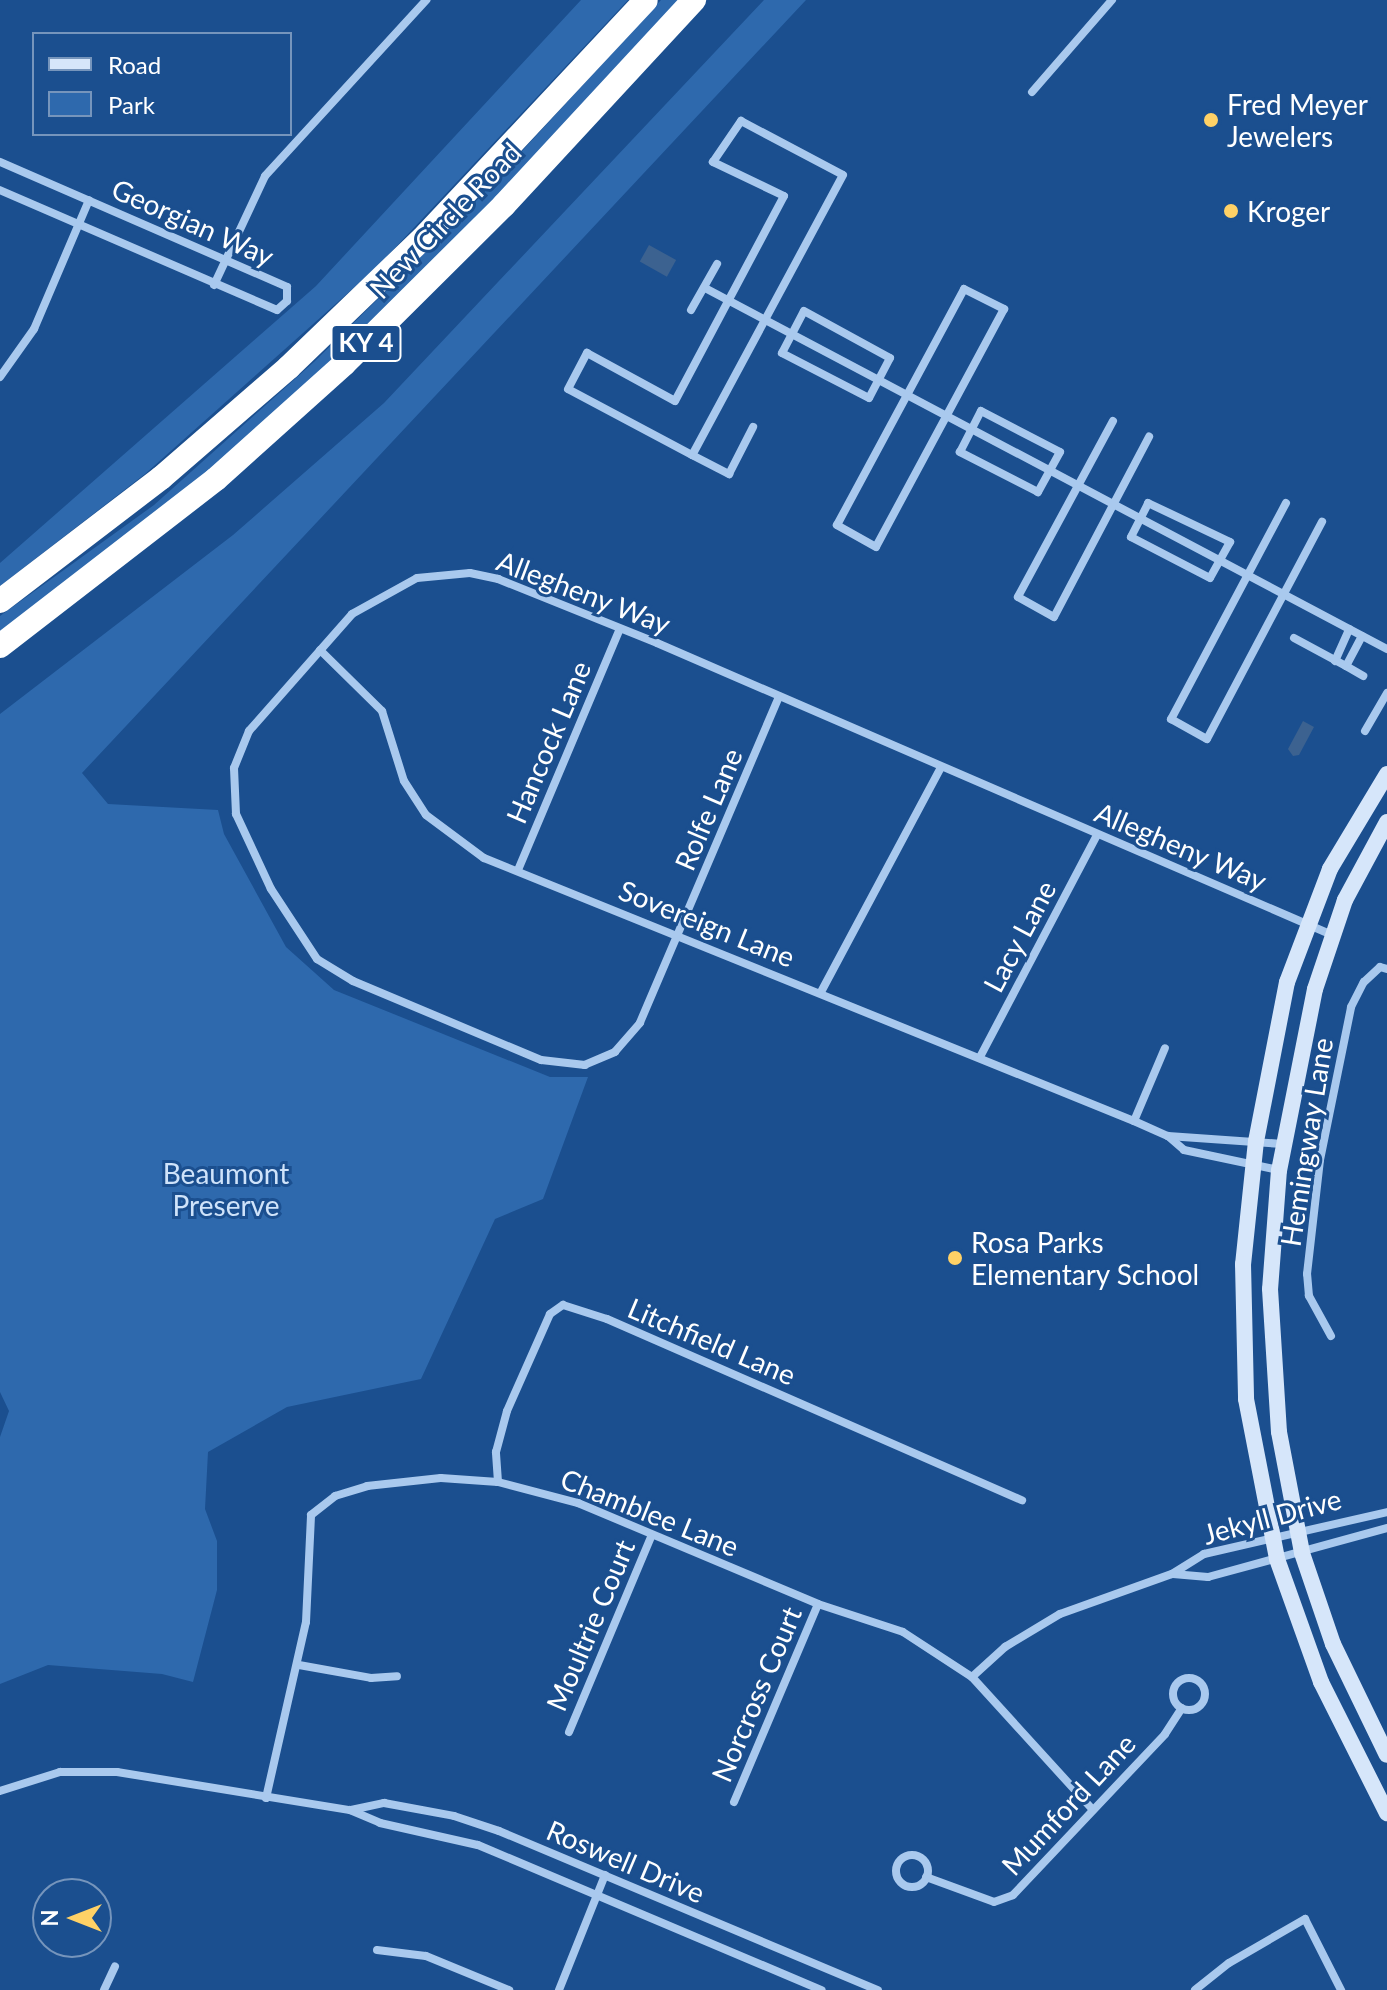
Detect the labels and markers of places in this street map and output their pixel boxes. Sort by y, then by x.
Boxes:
place label: Fred Meyer Jewelers [1227,87,1368,153]
marker: Fred Meyer Jewelers [1202,111,1220,129]
place label: Kroger [1247,194,1330,228]
marker: Kroger [1222,202,1240,220]
place label: Rosa Parks Elementary School [971,1225,1200,1291]
marker: Rosa Parks Elementary School [946,1249,964,1267]

